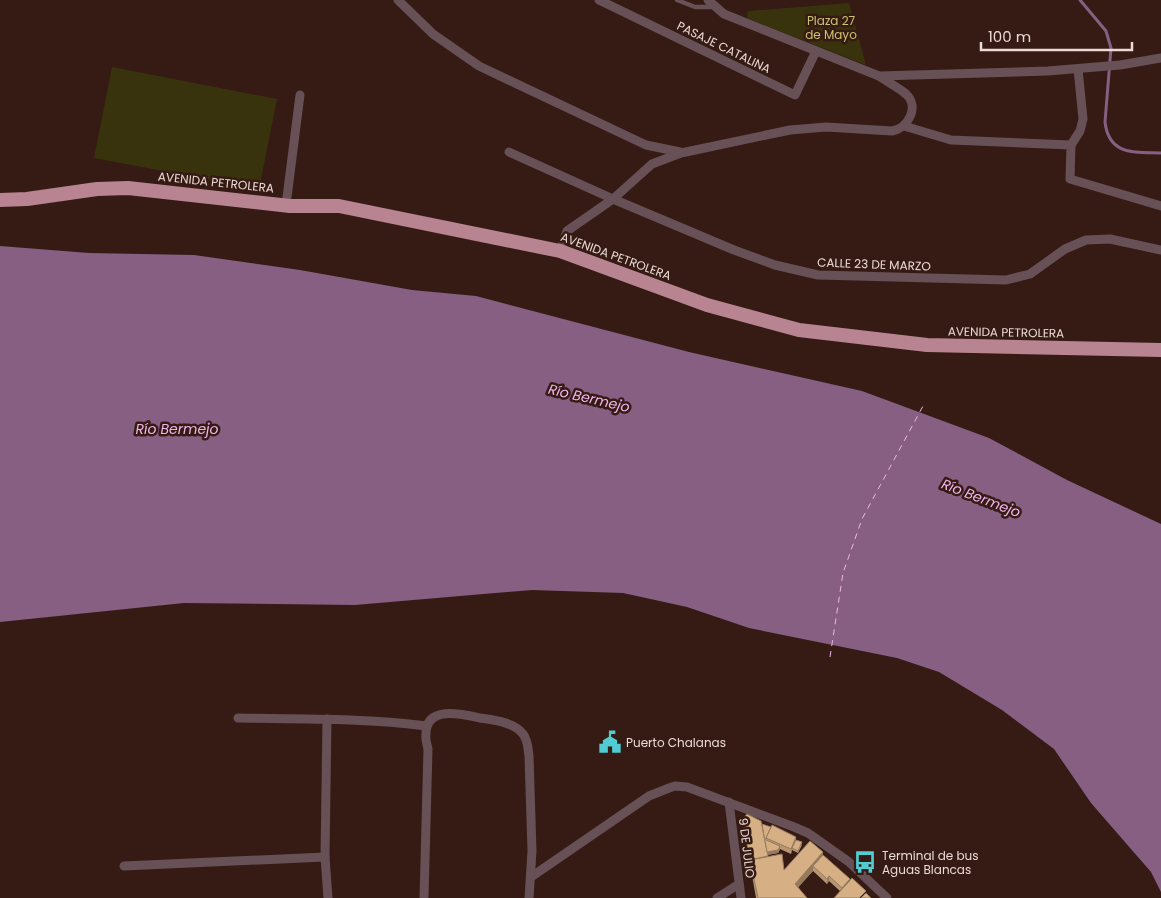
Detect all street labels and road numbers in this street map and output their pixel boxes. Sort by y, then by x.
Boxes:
street label: PASAJE CATALINA [674,17,774,77]
street label: AVENIDA PETROLERA [157,167,275,197]
street label: AVENIDA PETROLERA [558,228,674,284]
street label: CALLE 23 DE MARZO [817,254,931,274]
street label: AVENIDA PETROLERA [948,322,1064,342]
street label: 9 DE JULIO [735,817,759,879]

